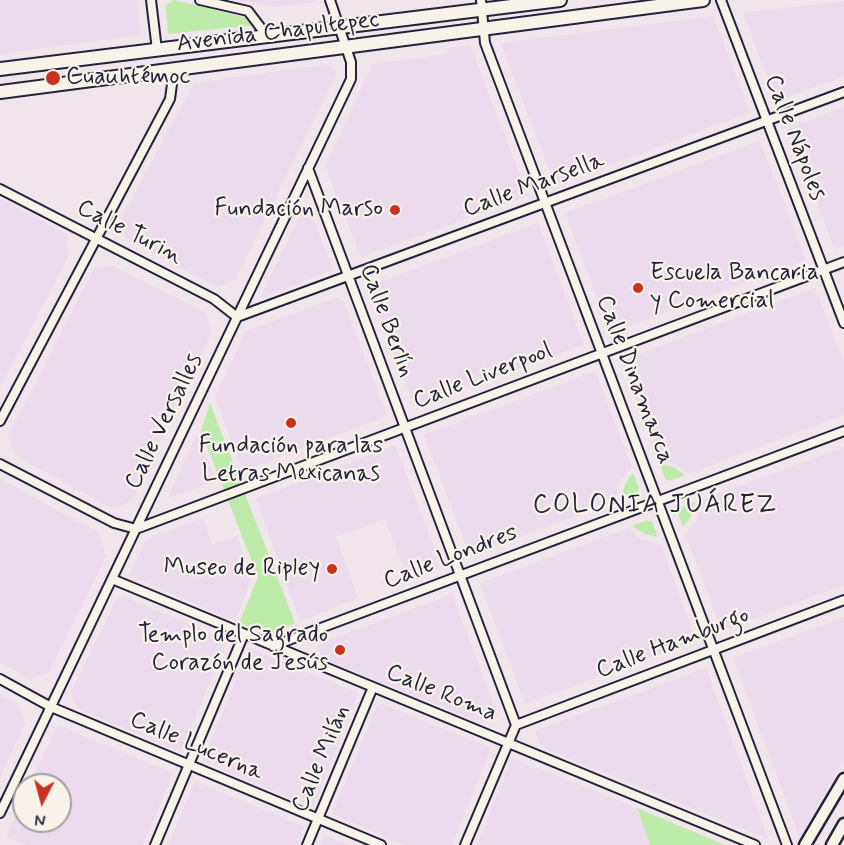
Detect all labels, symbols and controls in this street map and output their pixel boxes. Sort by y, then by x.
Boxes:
street label: Avenida Chapultepec [175,6,381,60]
place label: Cuauhtémoc [66,64,191,92]
marker: Cuauhtémoc [44,69,62,87]
street label: Calle Nápoles [757,71,831,205]
street label: Calle Marsella [460,147,608,225]
street label: Calle Turin [72,194,186,272]
place label: Fundación Marso [215,196,383,224]
marker: Fundación Marso [388,203,402,217]
street label: Calle Berlín [352,260,420,382]
place label: Escuela Bancaria y Comercial [650,260,819,316]
marker: Escuela Bancaria y Comercial [631,281,645,295]
street label: Calle Dinamarca [589,292,679,468]
street label: Calle Liverpool [409,337,557,417]
street label: Calle Versalles [120,349,210,495]
marker: Fundación para las Letras Mexicanas [284,416,298,430]
place label: Fundación para las Letras Mexicanas [199,433,383,489]
district label: COLONIA JUÁREZ [539,491,771,523]
street label: Calle Londres [380,519,522,597]
place label: Museo de Ripley [164,555,320,583]
marker: Museo de Ripley [325,562,339,576]
street label: Calle Hamburgo [593,602,753,686]
place label: Templo del Sagrado Corazón de Jesús [138,622,328,678]
marker: Templo del Sagrado Corazón de Jesús [333,643,347,657]
street label: Calle Roma [381,659,501,729]
street label: Calle Milán [286,701,358,817]
street label: Calle Lucerna [125,706,267,788]
north arrow [12,773,72,833]
text: N [34,808,47,830]

